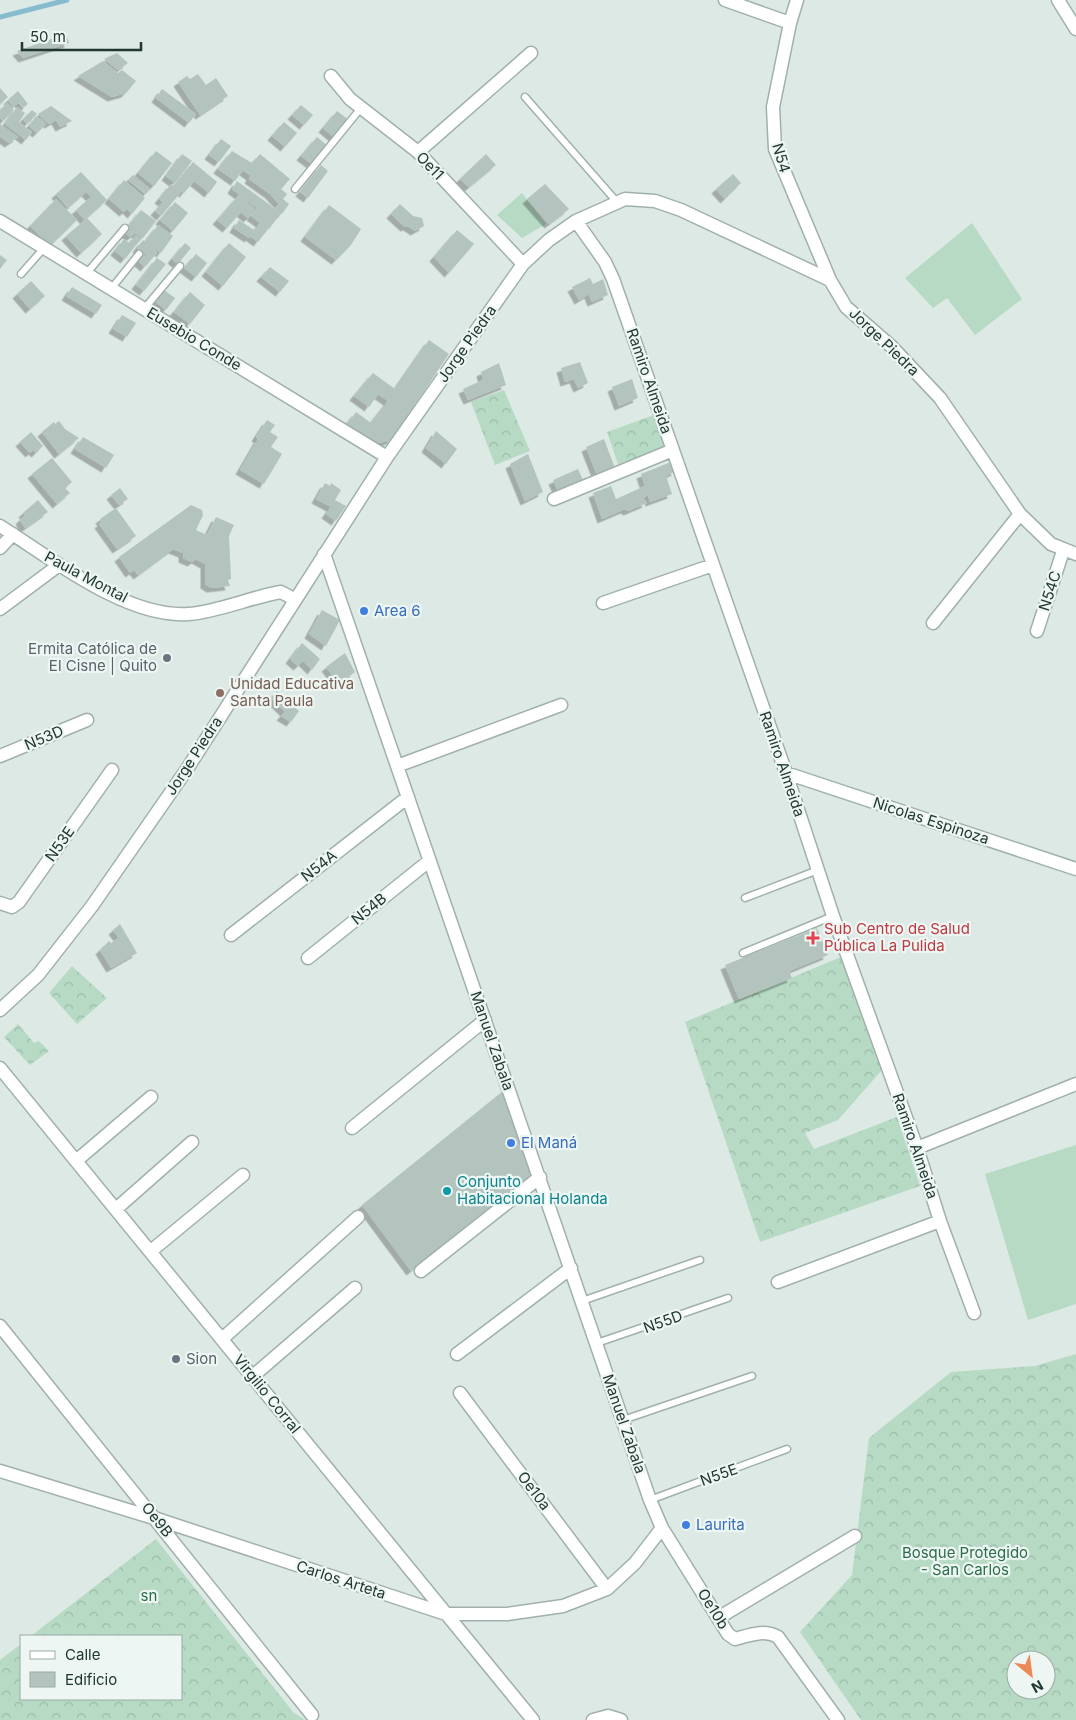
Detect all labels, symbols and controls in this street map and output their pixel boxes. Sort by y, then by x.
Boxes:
scale bar [22,20,141,52]
text: 50 m [30,27,66,46]
street label: N54 [768,141,795,175]
street label: Oe11 [412,148,448,184]
street label: Jorge Piedra [433,301,500,386]
street label: Eusebio Conde [143,303,245,374]
street label: Jorge Piedra [845,303,923,380]
street label: Ramiro Almeida [623,326,676,436]
street label: Paula Montal [41,547,131,606]
street label: N54C [1034,568,1065,613]
place label: Area 6 [374,601,421,620]
marker: Area 6 [358,605,370,617]
place label: Ermita Católica de El Cisne | Quito [28,639,157,675]
marker: Ermita Católica de El Cisne | Quito [161,652,173,664]
place label: Unidad Educativa Santa Paula [230,674,354,710]
marker: Unidad Educativa Santa Paula [214,687,226,699]
street label: Ramiro Almeida [756,709,809,819]
street label: Jorge Piedra [161,713,226,799]
street label: N53D [21,721,66,754]
street label: Nicolas Espinoza [871,793,992,848]
street label: N53E [41,822,78,865]
street label: N54A [297,846,340,886]
street label: N54B [347,889,390,929]
place label: Sub Centro de Salud Pública La Pulida [824,919,970,955]
marker: Sub Centro de Salud Pública La Pulida [806,931,820,945]
street label: Manuel Zabala [467,989,518,1093]
street label: Ramiro Almeida [889,1091,942,1201]
place label: El Maná [521,1133,577,1152]
marker: El Maná [505,1137,517,1149]
place label: Conjunto Habitacional Holanda [457,1172,608,1208]
marker: Conjunto Habitacional Holanda [441,1185,453,1197]
street label: N55D [641,1306,685,1337]
place label: Sion [186,1349,217,1368]
street label: Virgilio Corral [230,1350,305,1437]
marker: Sion [170,1353,182,1365]
street label: Manuel Zabala [599,1372,650,1476]
street label: N55E [697,1459,740,1490]
street label: Oe10a [514,1468,555,1514]
street label: Oe9B [138,1498,177,1541]
place label: Laurita [696,1515,745,1534]
marker: Laurita [680,1519,692,1531]
park label: Bosque Protegido - San Carlos [902,1543,1028,1579]
street label: Carlos Arteta [294,1556,388,1603]
street label: Oe10b [694,1585,733,1633]
park label: sn [141,1586,157,1605]
legend [20,1635,182,1700]
text: Calle [65,1645,100,1664]
north arrow [1006,1650,1056,1700]
text: Edificio [65,1670,117,1689]
text: N [1029,1677,1046,1697]

